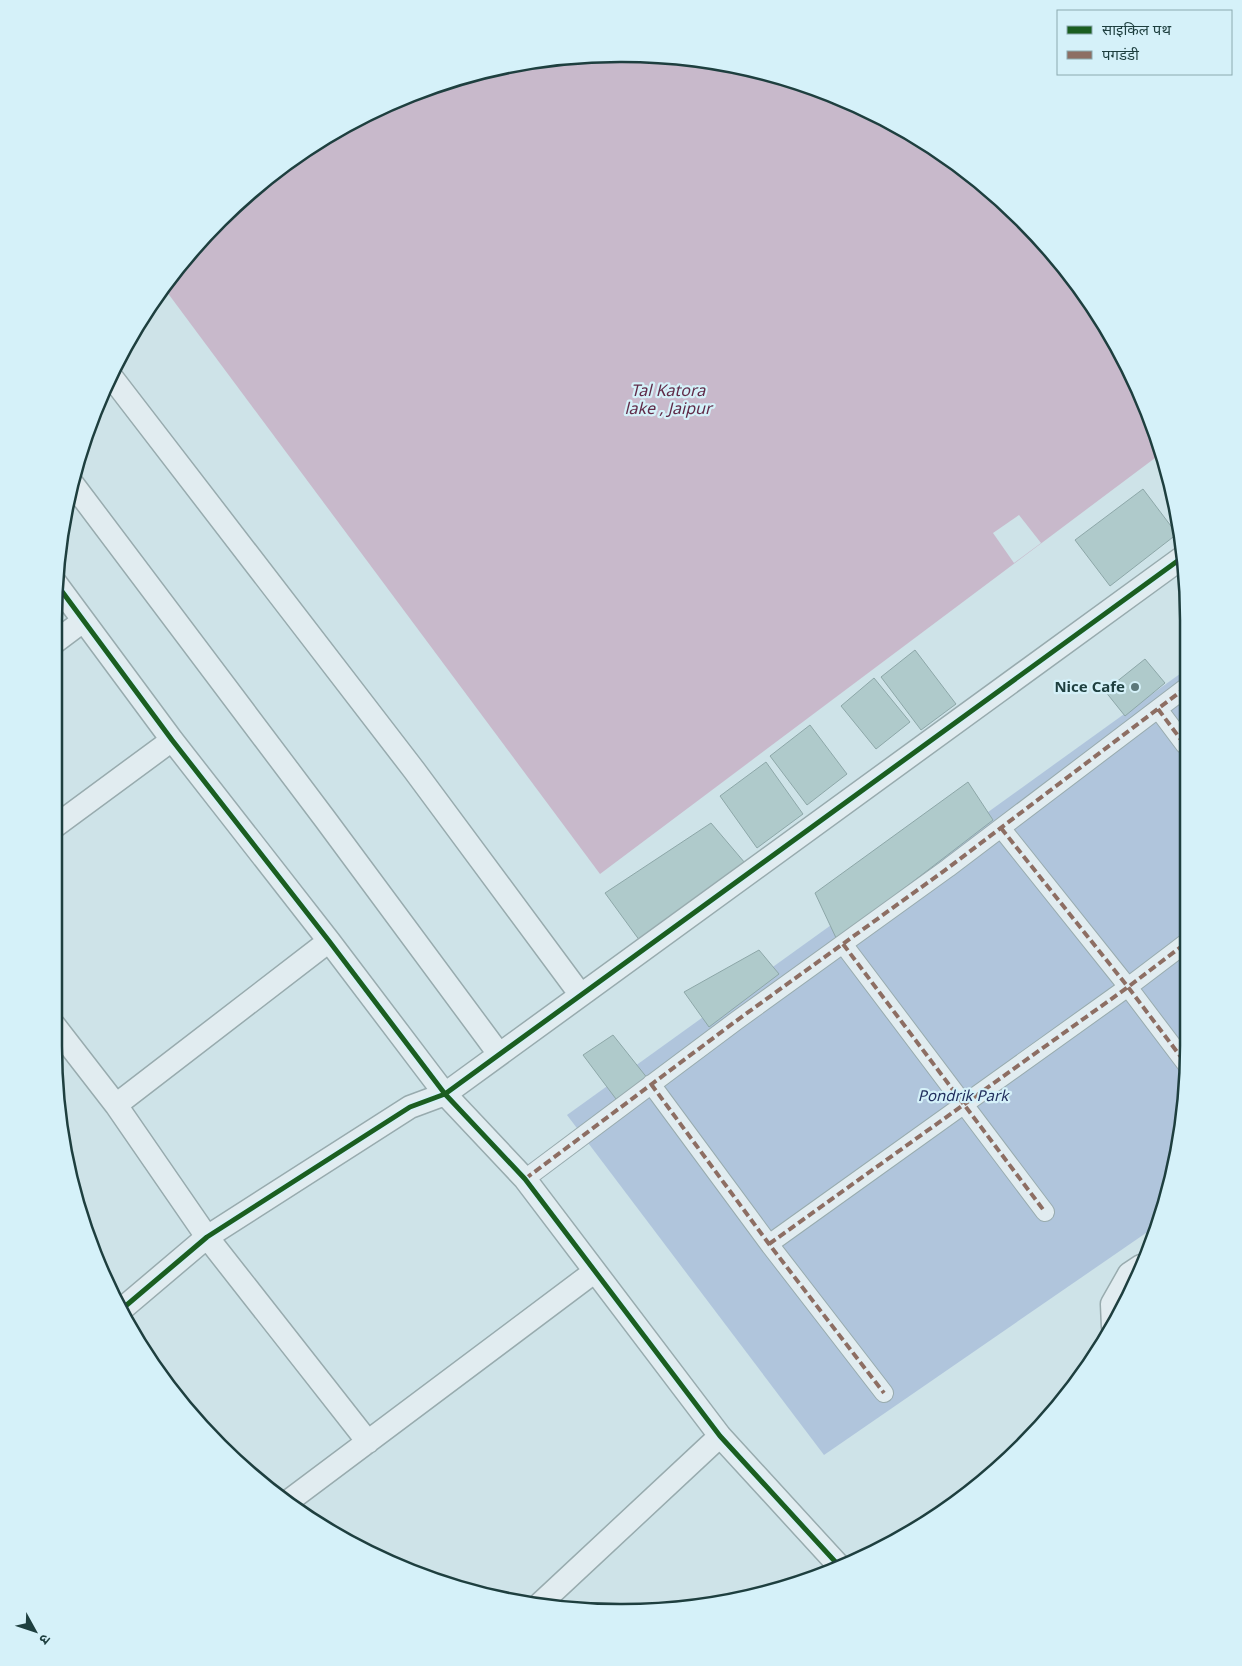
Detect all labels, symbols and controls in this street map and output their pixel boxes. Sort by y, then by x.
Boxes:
legend [1057,10,1232,75]
text: साइकिल पथ [1102,22,1171,41]
text: पगडंडी [1102,47,1140,66]
water label: Tal Katora lake , Jaipur [624,382,714,421]
place label: Nice Cafe [1054,679,1125,698]
marker: Nice Cafe [1129,681,1141,693]
park label: Pondrik Park [918,1088,1010,1107]
north arrow [10,1606,60,1656]
text: उ [33,1629,54,1648]

